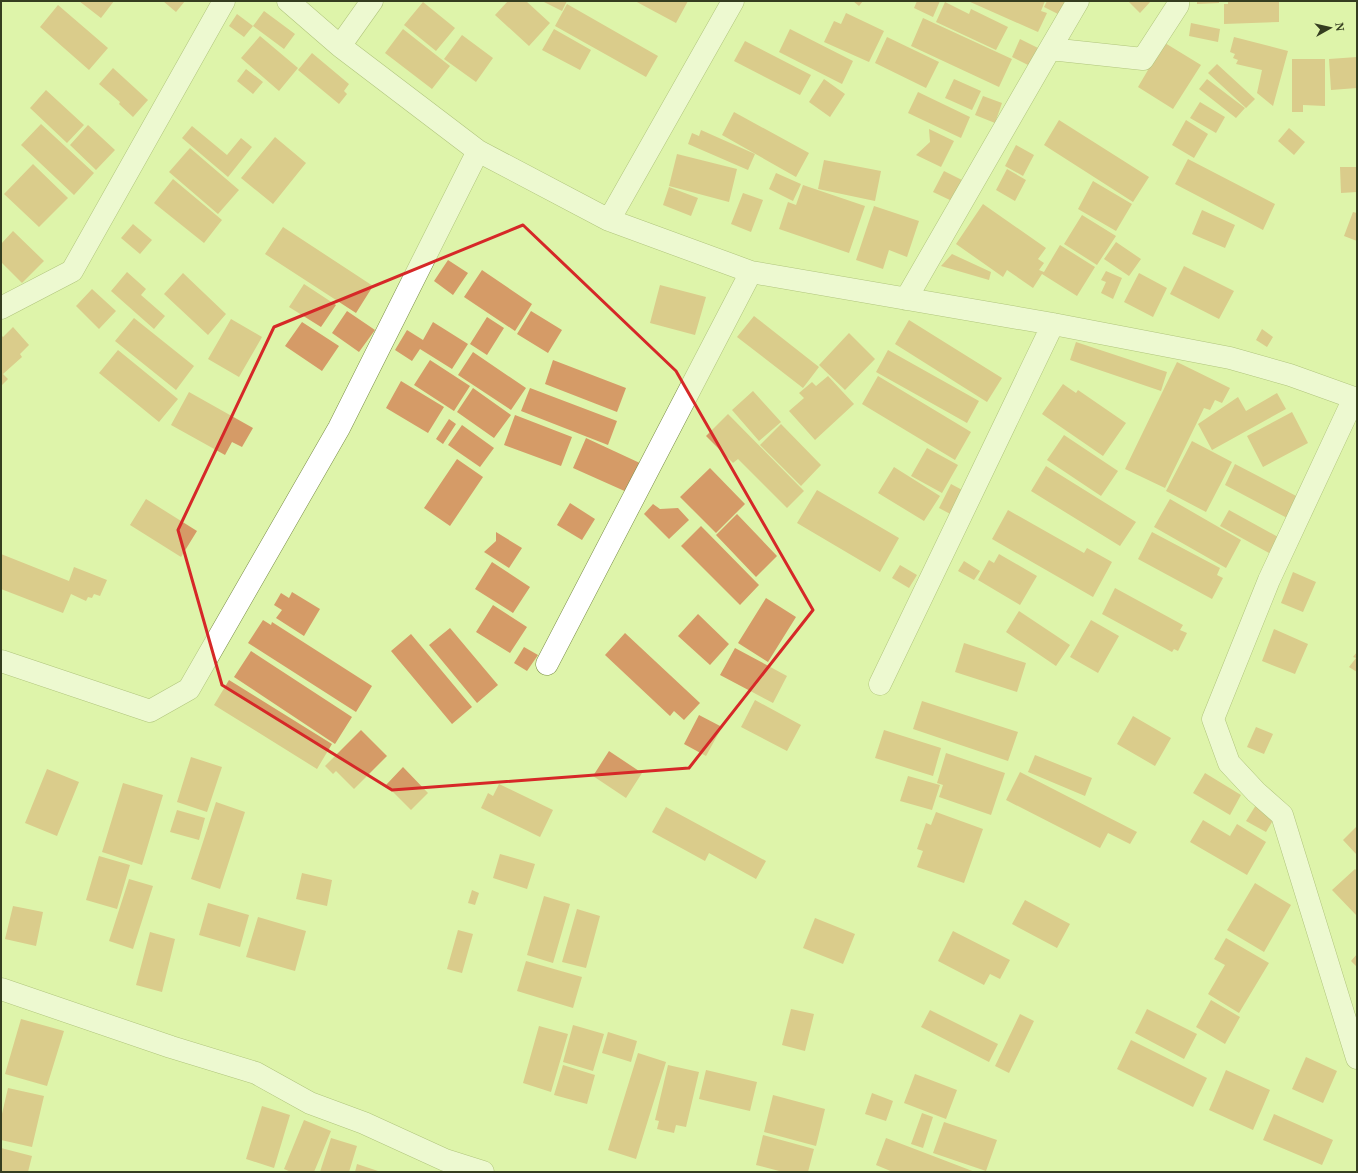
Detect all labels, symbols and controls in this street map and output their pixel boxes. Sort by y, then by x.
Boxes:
north arrow [1310,8,1350,48]
text: N [1332,21,1348,32]

